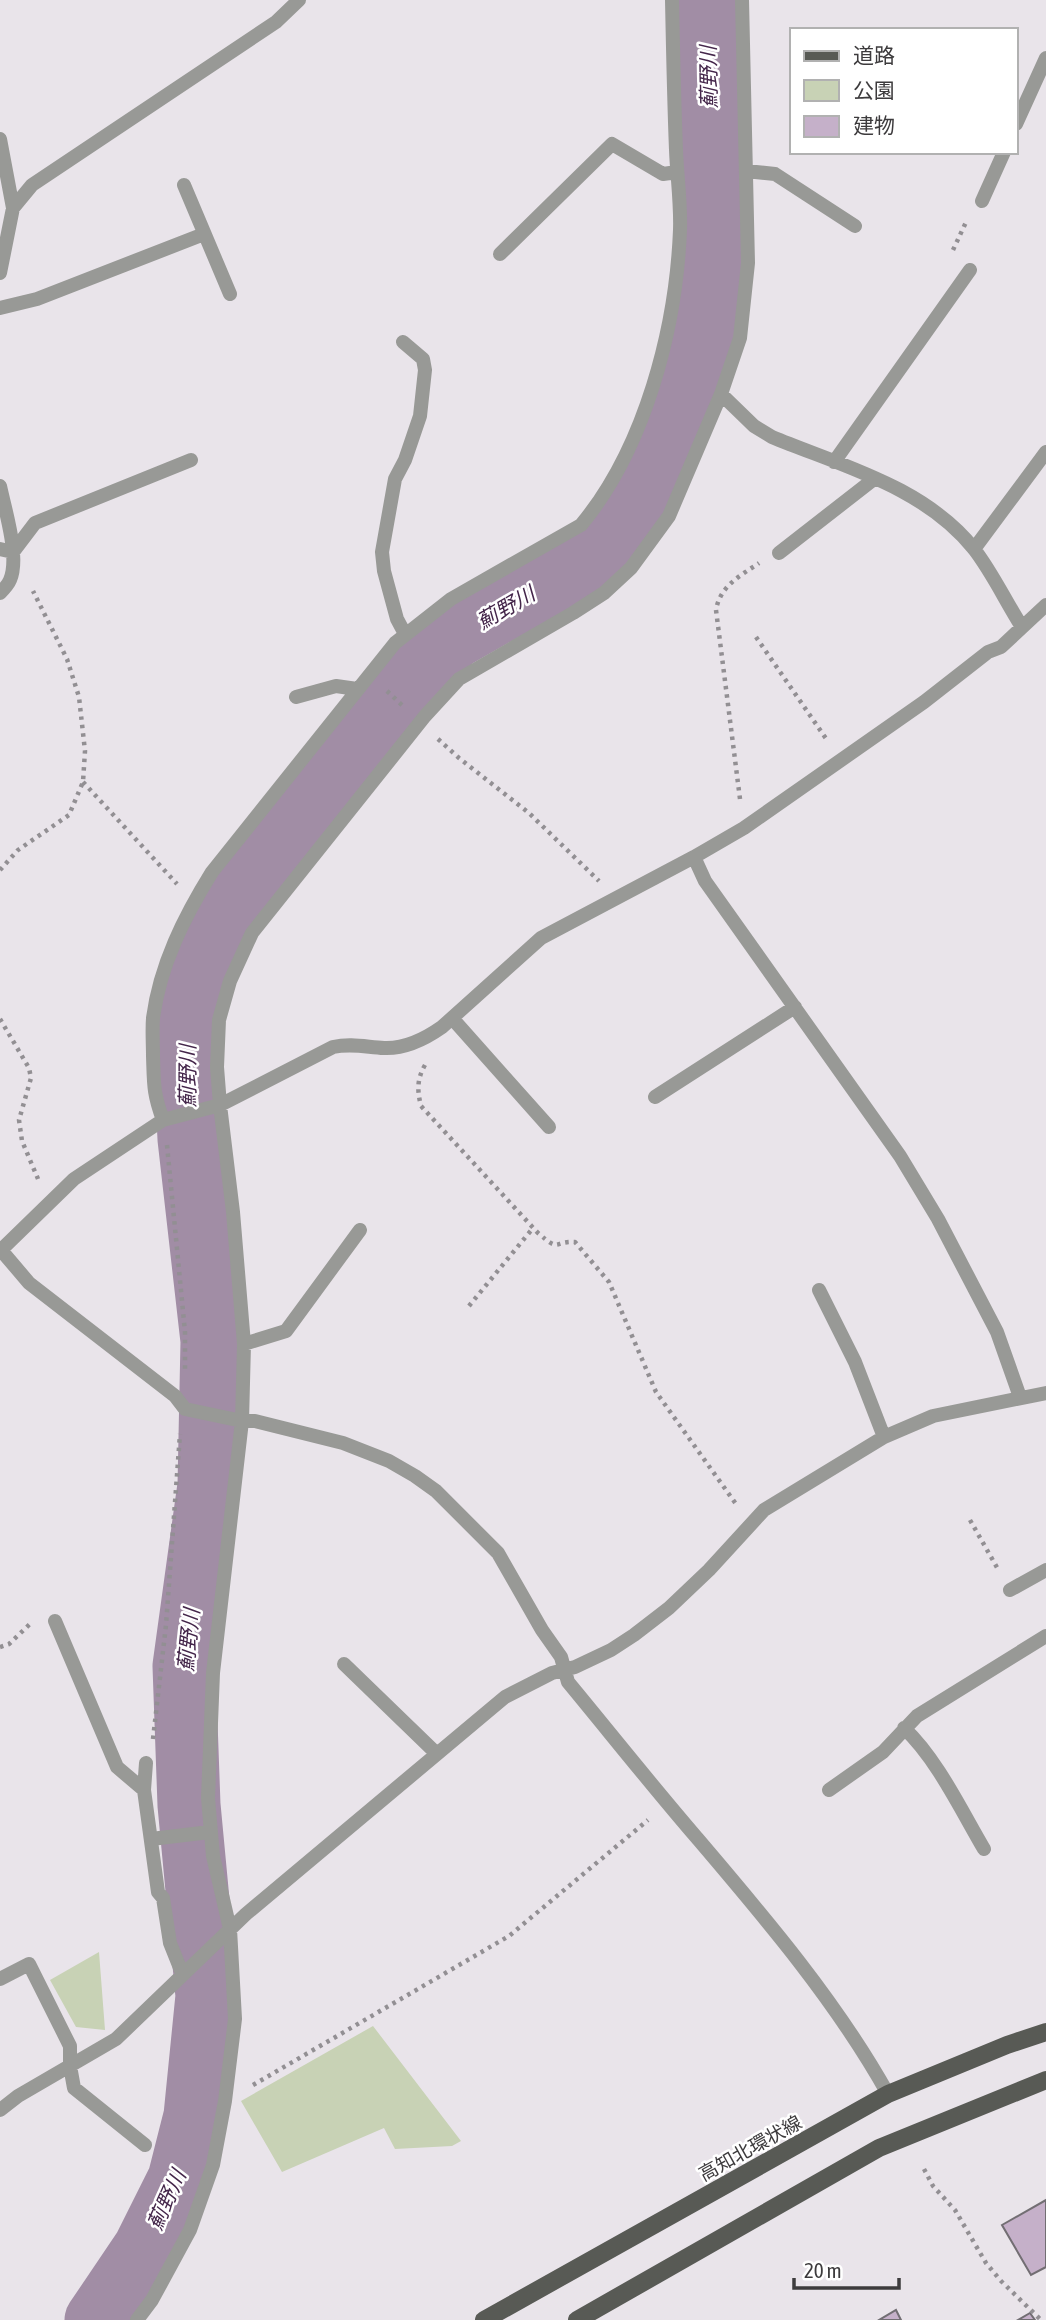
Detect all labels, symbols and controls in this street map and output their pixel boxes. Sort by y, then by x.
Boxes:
legend [790,28,1018,154]
water label: 薊野川 [695,43,721,109]
text: 道路 [853,43,895,67]
text: 公園 [853,78,895,102]
text: 建物 [853,113,895,137]
water label: 薊野川 [472,580,541,633]
water label: 薊野川 [175,1043,199,1108]
water label: 薊野川 [173,1605,203,1672]
street label: 高知北環状線 [695,2111,805,2185]
water label: 薊野川 [142,2164,191,2233]
scale bar [794,2246,899,2290]
text: 20 m [804,2258,842,2282]

